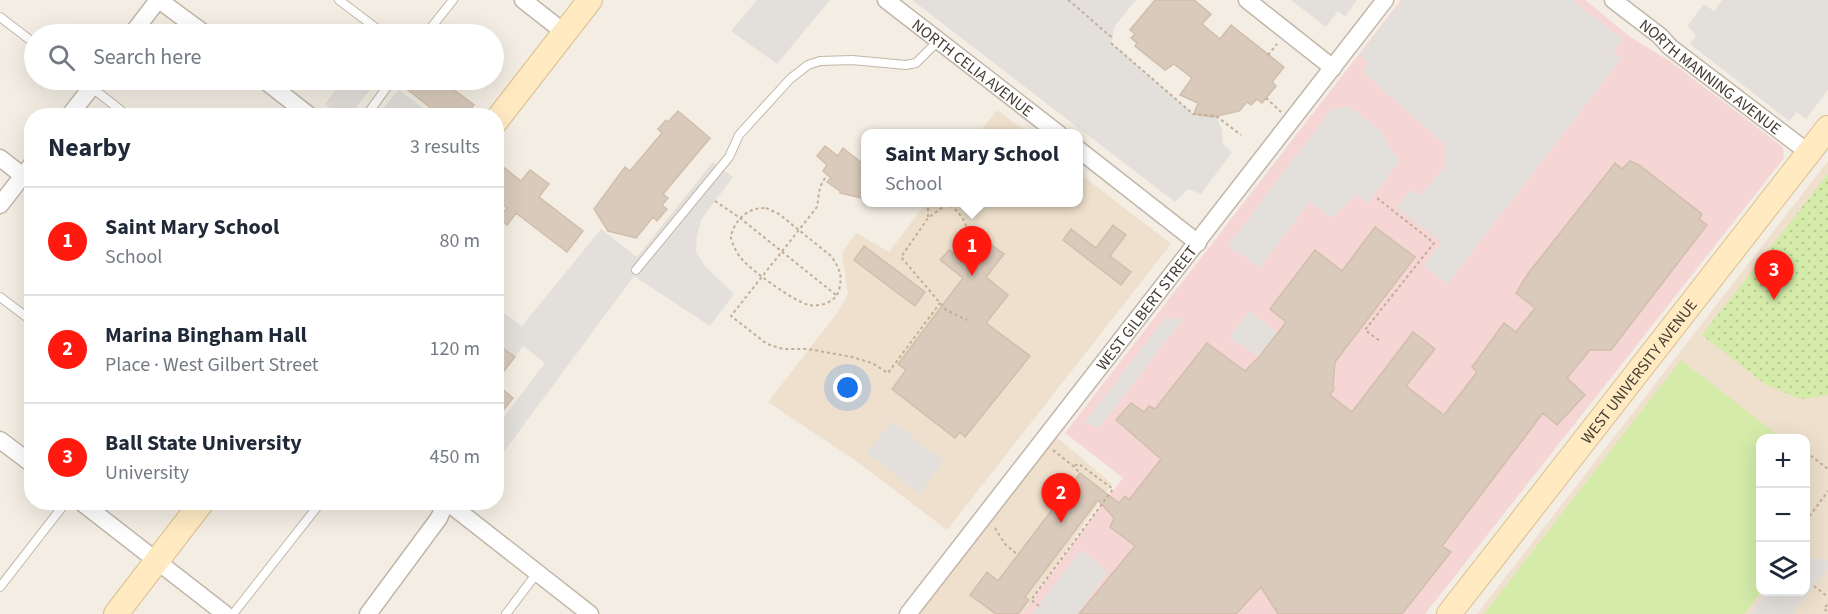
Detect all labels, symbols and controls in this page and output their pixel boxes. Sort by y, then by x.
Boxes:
street label: NORTH CELIA AVENUE [907,14,1038,122]
street label: NORTH MANNING AVENUE [1635,14,1785,140]
search box [24,24,504,90]
icon: search [45,41,78,74]
text: Search here [93,41,201,73]
text: Nearby [48,129,131,166]
popup [861,129,1083,207]
text: 3 results [410,133,480,161]
text: Saint Mary School [885,138,1059,170]
text: School [885,170,942,198]
text: Saint Mary School [105,211,279,243]
pin: 1 [952,226,992,276]
text: 1 [62,227,73,255]
text: 80 m [440,227,480,255]
street label: WEST GILBERT STREET [1091,241,1203,375]
text: School [105,243,162,271]
pin: 3 [1754,250,1794,300]
street label: WEST UNIVERSITY AVENUE [1576,295,1703,449]
text: Marina Bingham Hall [105,319,307,351]
text: 2 [62,335,73,363]
text: 120 m [430,335,480,363]
text: Place · West Gilbert Street [105,351,319,379]
your location [833,373,862,402]
text: Ball State University [105,427,302,459]
map controls [1756,434,1810,596]
button: + [1756,434,1810,488]
text: 3 [62,443,73,471]
text: 450 m [430,443,480,471]
text: University [105,459,189,487]
pin: 2 [1042,474,1080,523]
button: − [1756,488,1810,542]
button: layers [1756,542,1810,596]

